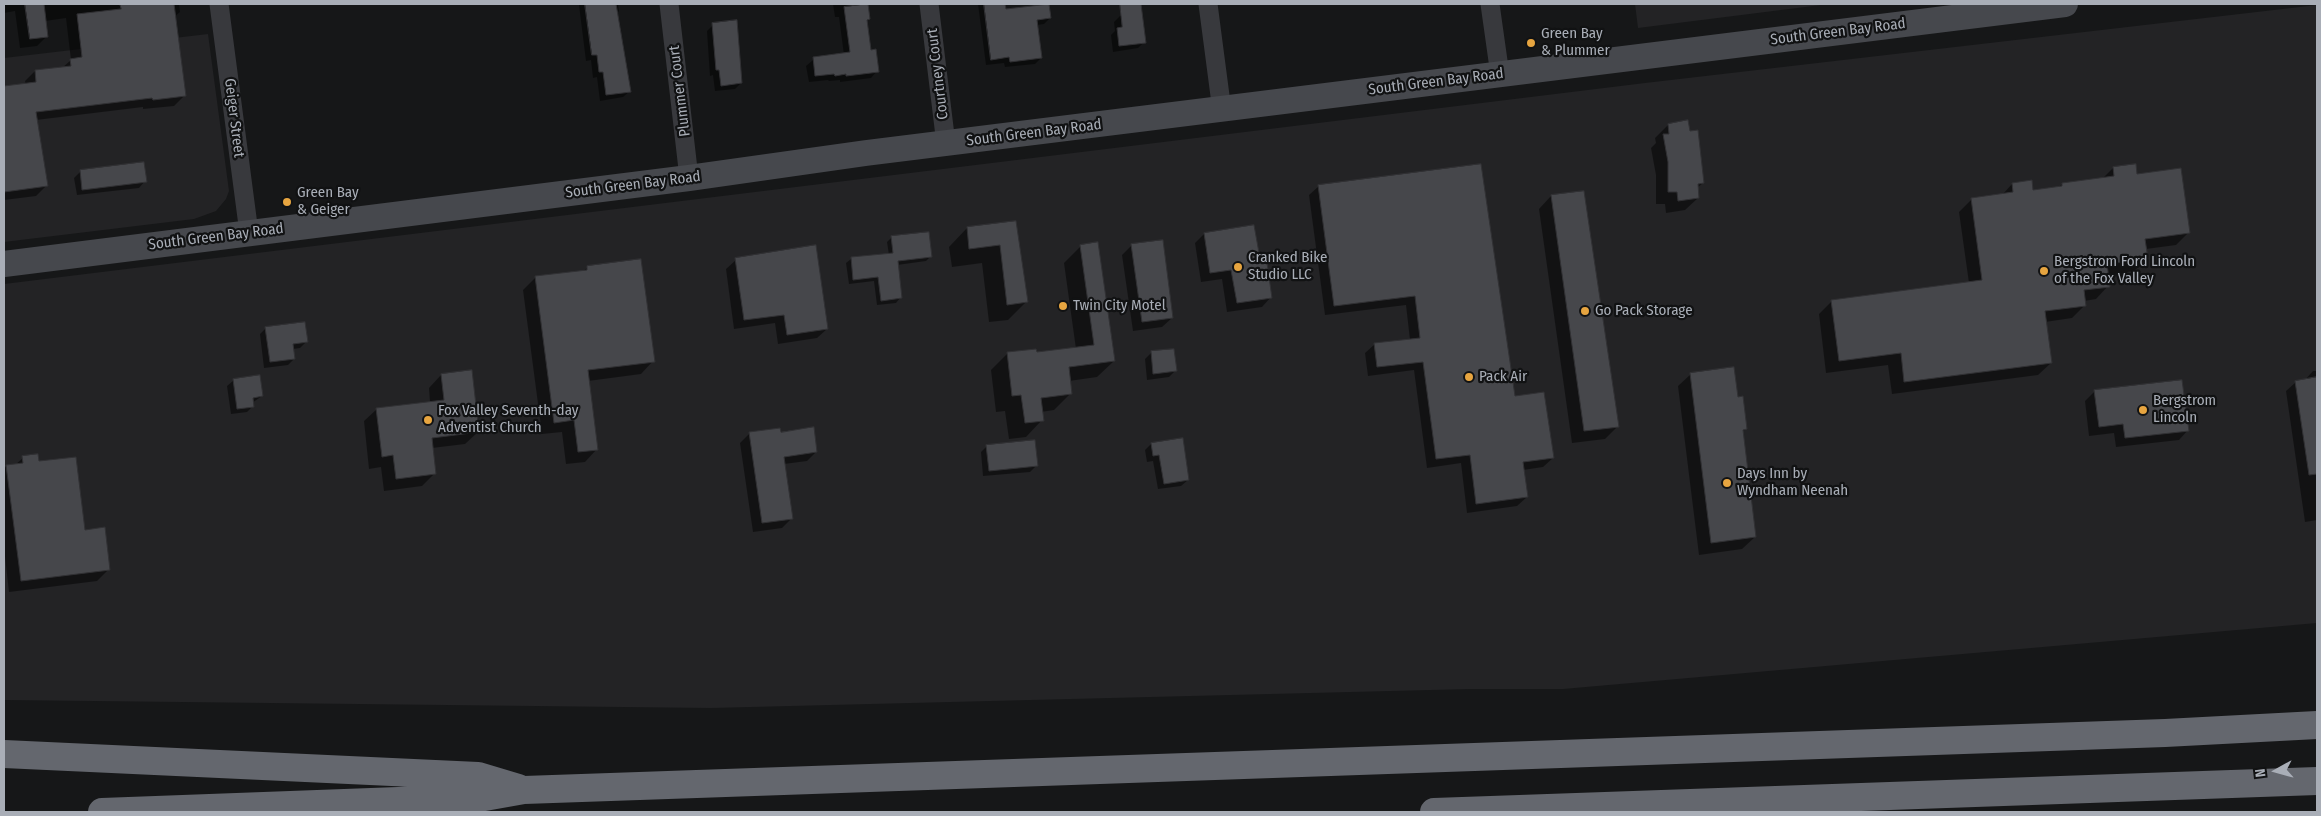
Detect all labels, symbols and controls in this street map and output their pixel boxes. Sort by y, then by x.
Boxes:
street label: South Green Bay Road [1770,15,1906,49]
place label: Green Bay & Plummer [1541,25,1610,60]
street label: Courtney Court [923,27,953,121]
marker: Green Bay & Plummer [1525,37,1537,49]
street label: Plummer Court [665,44,695,138]
street label: South Green Bay Road [1368,65,1504,99]
street label: Geiger Street [220,77,248,159]
street label: South Green Bay Road [966,116,1102,150]
street label: South Green Bay Road [565,168,701,202]
place label: Green Bay & Geiger [297,184,359,219]
marker: Green Bay & Geiger [281,196,293,208]
street label: South Green Bay Road [148,220,284,254]
place label: Cranked Bike Studio LLC [1248,249,1327,284]
place label: Bergstrom Ford Lincoln of the Fox Valley [2054,253,2195,288]
marker: Cranked Bike Studio LLC [1232,261,1244,273]
marker: Bergstrom Ford Lincoln of the Fox Valley [2038,265,2050,277]
place label: Twin City Motel [1073,297,1166,315]
marker: Twin City Motel [1057,300,1069,312]
place label: Go Pack Storage [1595,302,1693,320]
marker: Go Pack Storage [1579,305,1591,317]
place label: Pack Air [1479,368,1527,386]
marker: Pack Air [1463,371,1475,383]
place label: Bergstrom Lincoln [2153,392,2216,427]
place label: Fox Valley Seventh-day Adventist Church [438,402,578,437]
marker: Bergstrom Lincoln [2137,404,2149,416]
marker: Fox Valley Seventh-day Adventist Church [422,414,434,426]
place label: Days Inn by Wyndham Neenah [1737,465,1848,500]
marker: Days Inn by Wyndham Neenah [1721,477,1733,489]
north arrow [2251,746,2301,796]
text: N [2252,768,2270,778]

